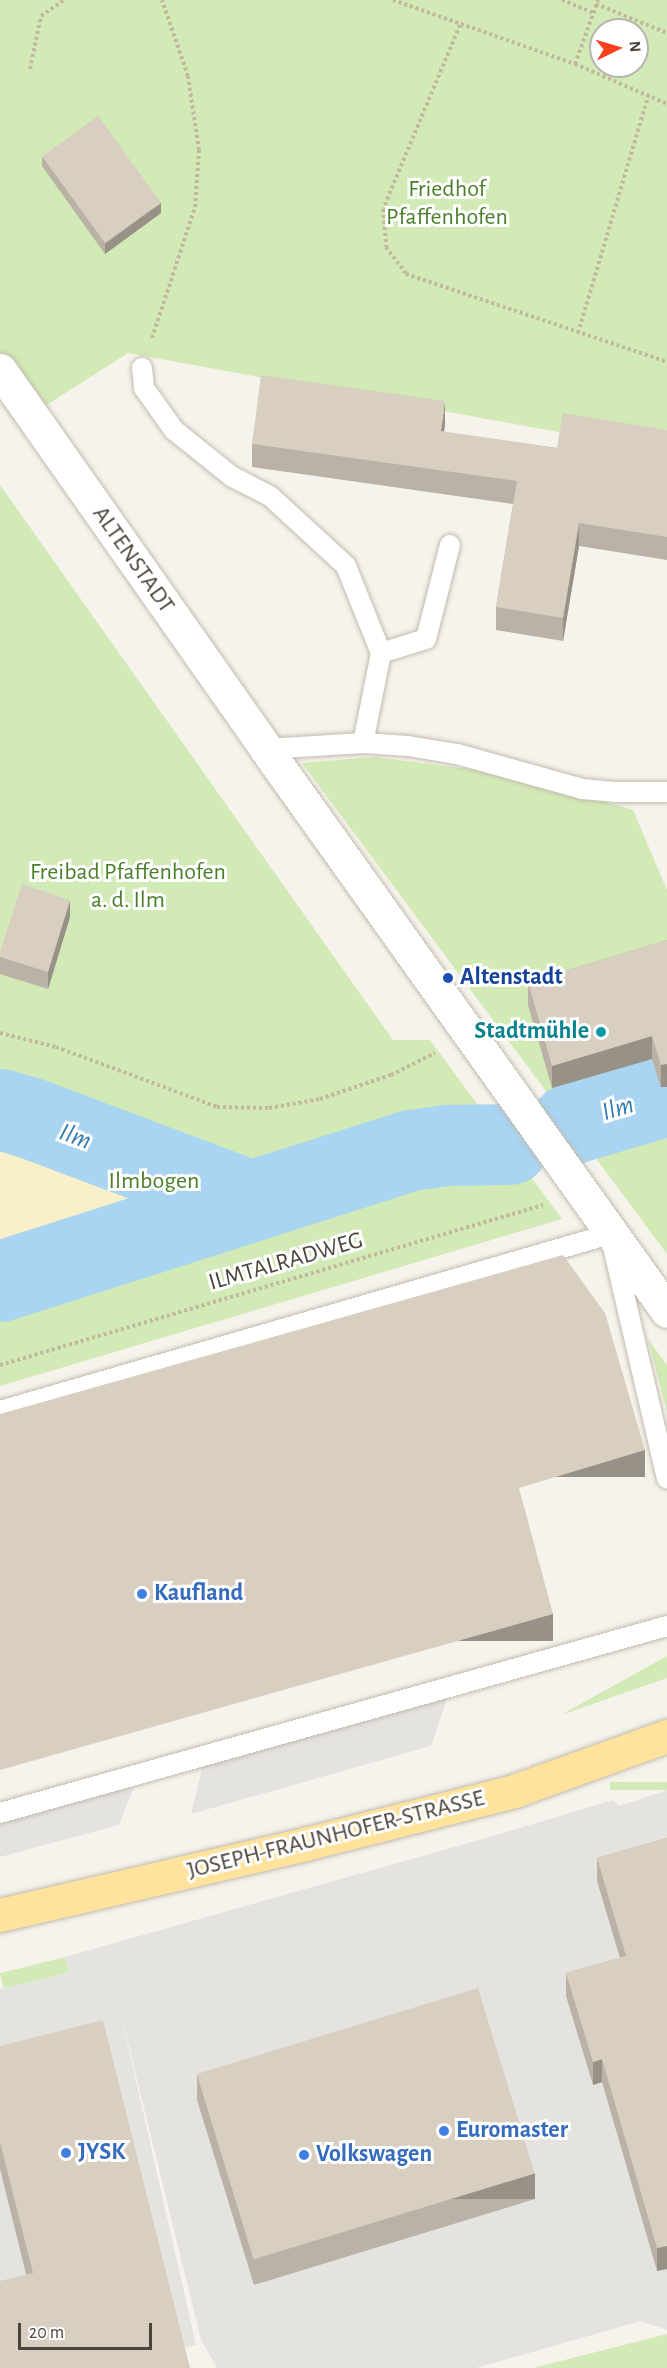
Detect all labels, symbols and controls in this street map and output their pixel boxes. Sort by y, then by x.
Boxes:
north arrow [589,18,649,78]
text: N [626,40,643,53]
park label: Friedhof Pfaffenhofen [386,176,508,232]
street label: ALTENSTADT [86,501,180,619]
park label: Freibad Pfaffenhofen a. d. Ilm [30,859,226,915]
place label: Altenstadt [460,964,563,992]
marker: Altenstadt [441,971,455,985]
place label: Stadtmühle [474,1018,589,1046]
marker: Stadtmühle [594,1025,608,1039]
water label: Ilm [598,1090,638,1128]
water label: Ilm [55,1117,95,1157]
park label: Ilmbogen [109,1168,199,1196]
street label: ILMTALRADWEG [206,1226,366,1298]
place label: Kaufland [154,1580,243,1608]
marker: Kaufland [135,1587,149,1601]
street label: JOSEPH-FRAUNHOFER-STRASSE [185,1784,487,1886]
place label: Euromaster [456,2117,568,2145]
marker: Euromaster [437,2124,451,2138]
place label: JYSK [78,2139,125,2167]
place label: Volkswagen [316,2141,432,2169]
marker: JYSK [59,2146,73,2160]
marker: Volkswagen [297,2148,311,2162]
scale bar [21,2311,154,2349]
text: 20 m [29,2324,64,2342]

